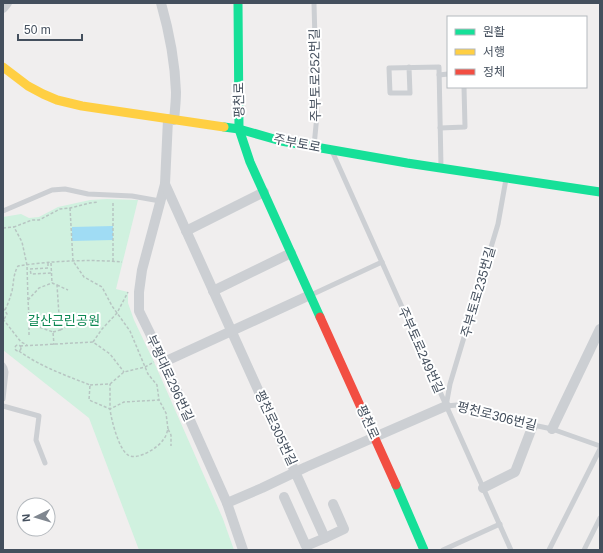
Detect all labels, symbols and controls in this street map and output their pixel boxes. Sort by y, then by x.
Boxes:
scale bar [18,16,82,42]
legend [447,16,587,88]
text: 50 m [24,23,51,37]
text: 원활 [483,25,505,39]
street label: 주부토로252번길 [307,28,323,122]
text: 서행 [483,45,505,59]
text: 정체 [483,65,505,79]
street label: 평천로 [231,82,247,118]
street label: 주부토로 [272,131,322,155]
street label: 주부토로235번길 [458,245,498,339]
street label: 주부토로249번길 [395,304,447,396]
park label: 갈산근린공원 [28,313,100,328]
street label: 부평대로296번길 [143,332,197,424]
street label: 평천로305번길 [252,388,300,468]
street label: 평천로306번길 [456,399,538,433]
street label: 평천로 [354,403,382,441]
north arrow [16,497,56,537]
text: N [20,513,32,522]

